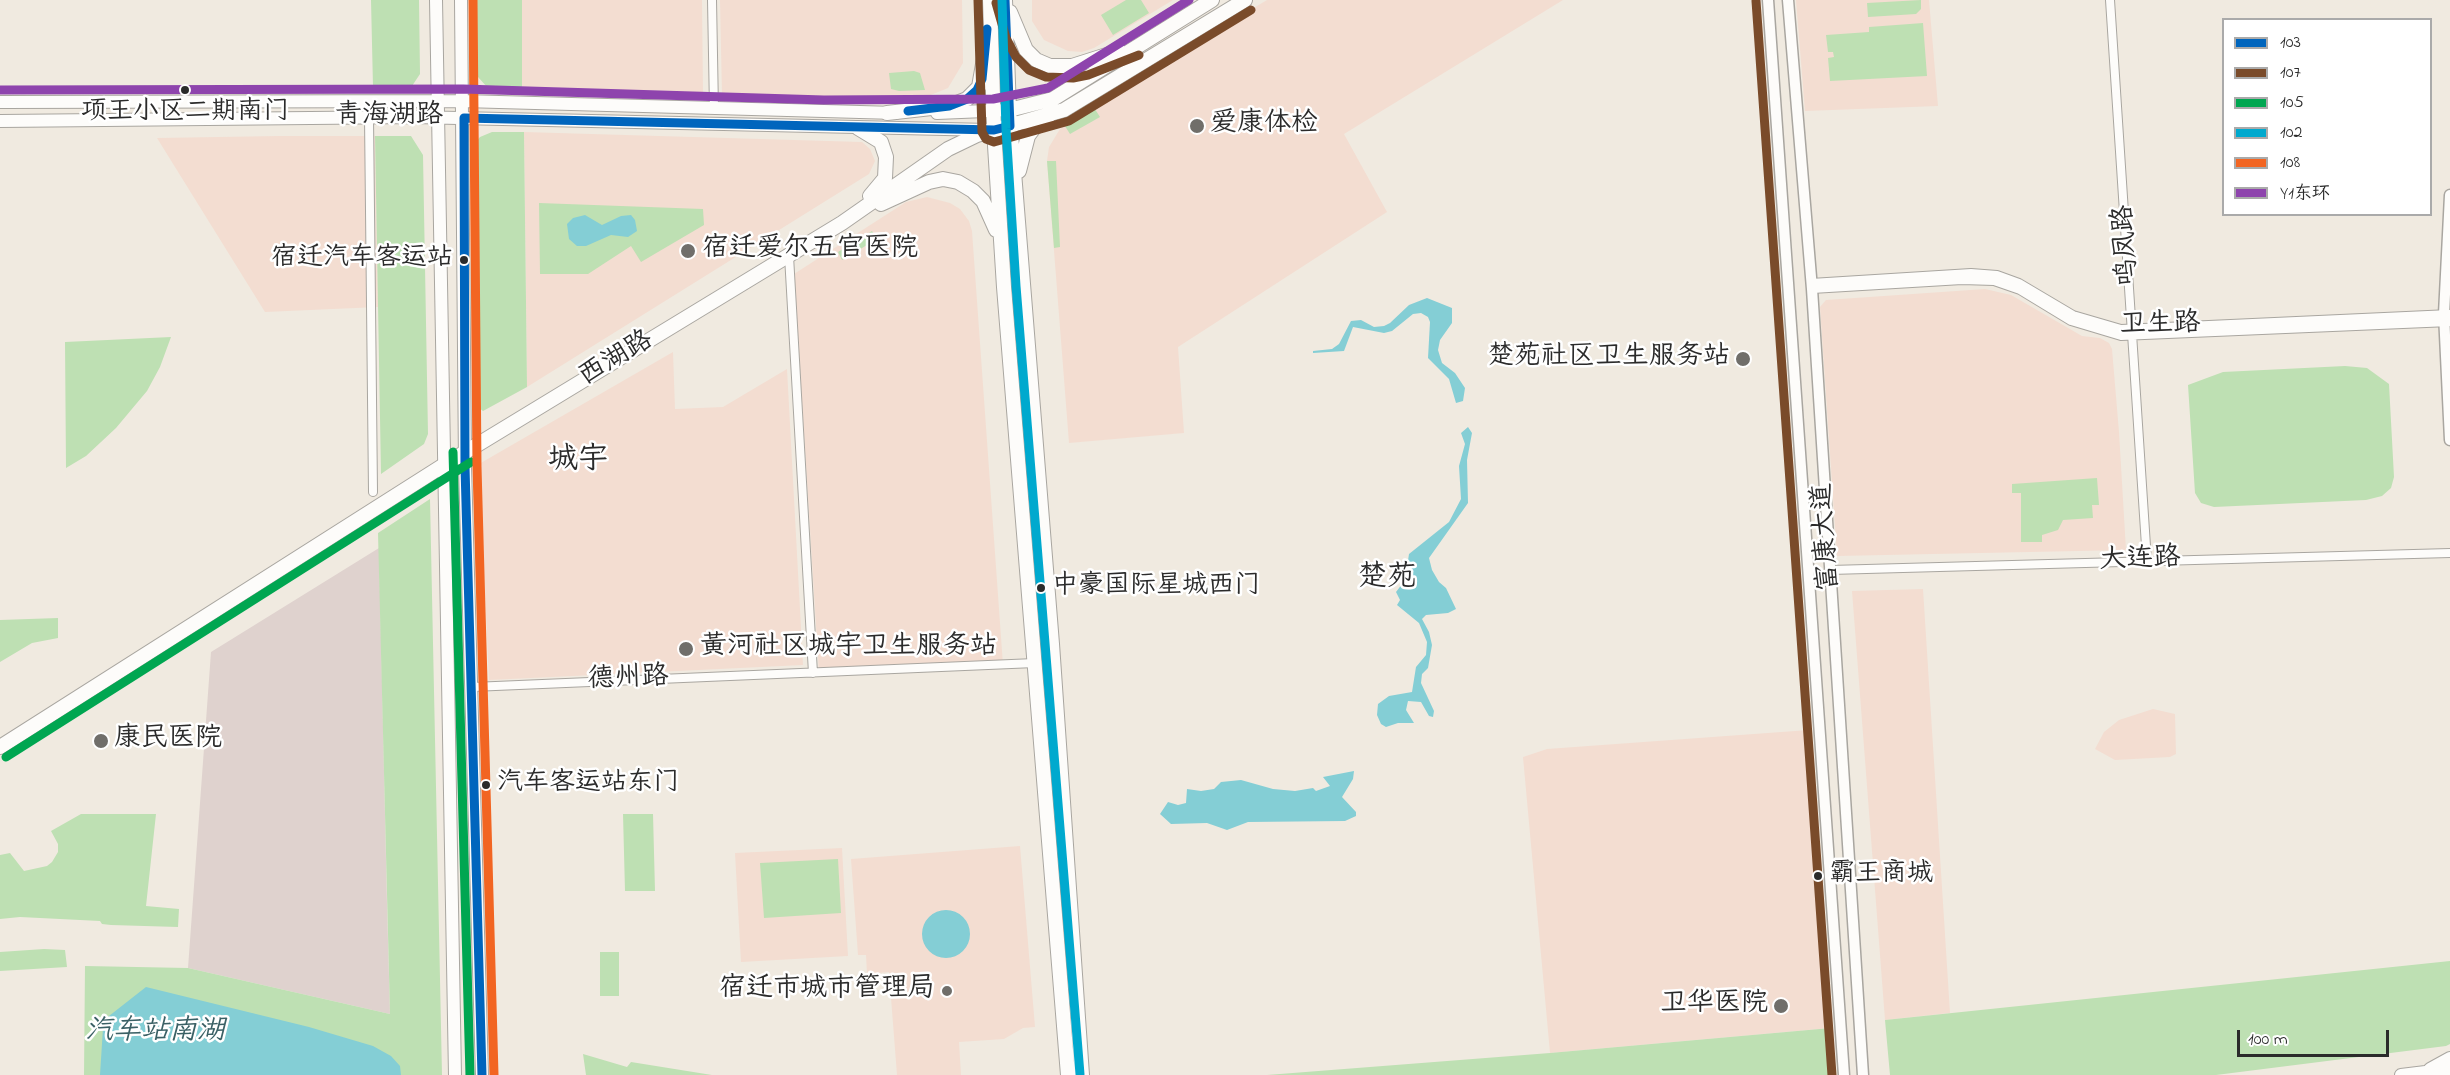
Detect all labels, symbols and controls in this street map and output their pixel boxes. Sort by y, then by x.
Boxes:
legend [2222,18,2432,216]
text: 103 [2280,30,2301,56]
text: 107 [2280,60,2301,86]
marker: 项王小区二期南门 [179,84,191,96]
text: 105 [2280,90,2304,116]
place label: 项王小区二期南门 [81,98,289,130]
street label: 青海湖路 [335,102,443,134]
place label: 爱康体检 [1210,110,1318,142]
marker: 爱康体检 [1188,117,1206,135]
text: 102 [2280,120,2302,146]
text: 108 [2280,150,2300,176]
text: Y1东环 [2280,181,2330,207]
street label: 鸣凤路 [2109,203,2147,287]
place label: 宿迁爱尔五官医院 [702,235,918,267]
marker: 宿迁爱尔五官医院 [679,242,697,260]
place label: 宿迁汽车客运站 [271,244,453,276]
marker: 宿迁汽车客运站 [458,254,470,266]
street label: 卫生路 [2119,309,2201,343]
street label: 西湖路 [574,325,660,395]
place label: 楚苑社区卫生服务站 [1487,343,1730,375]
marker: 楚苑社区卫生服务站 [1734,350,1752,368]
district label: 城宇 [548,444,608,480]
street label: 富康大道 [1808,482,1848,592]
street label: 大连路 [2099,543,2181,579]
district label: 楚苑 [1357,562,1417,598]
place label: 中豪国际星城西门 [1052,572,1260,604]
marker: 中豪国际星城西门 [1035,582,1047,594]
place label: 黄河社区城宇卫生服务站 [700,633,997,665]
marker: 黄河社区城宇卫生服务站 [677,640,695,658]
street label: 德州路 [587,662,669,698]
place label: 康民医院 [114,725,222,757]
marker: 康民医院 [92,732,110,750]
place label: 汽车客运站东门 [497,769,679,801]
marker: 汽车客运站东门 [480,779,492,791]
place label: 霸王商城 [1829,860,1933,892]
marker: 霸王商城 [1812,870,1824,882]
place label: 宿迁市城市管理局 [719,975,935,1007]
marker: 宿迁市城市管理局 [940,984,954,998]
place label: 卫华医院 [1660,990,1768,1022]
marker: 卫华医院 [1772,997,1790,1015]
water label: 汽车站南湖 [85,1016,225,1050]
scale bar [2240,1018,2392,1056]
text: 100 m [2248,1027,2288,1053]

